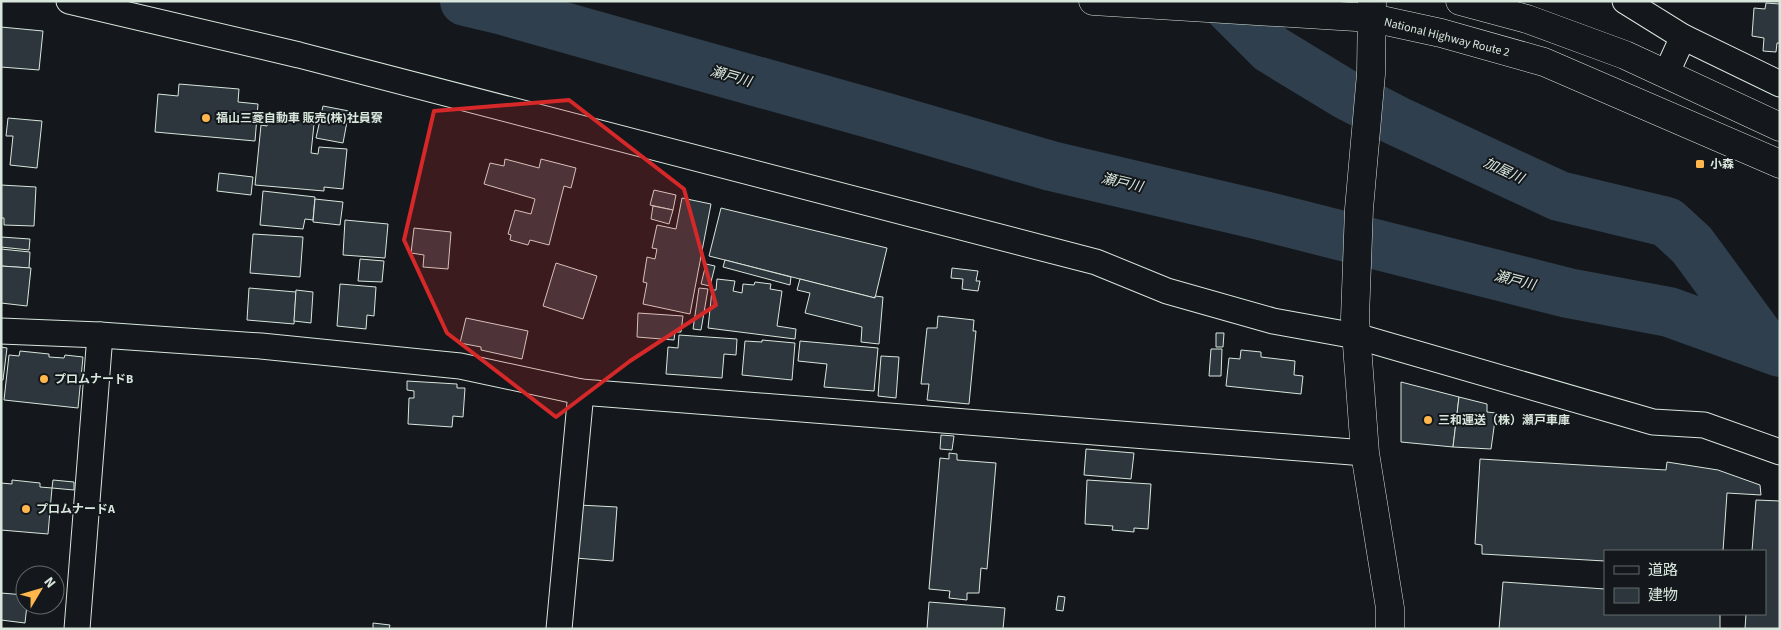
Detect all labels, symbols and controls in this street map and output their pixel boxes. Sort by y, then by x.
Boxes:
street label: National Highway Route 2 [1382,14,1512,61]
water label: 瀬戸川 [708,62,756,93]
place label: 福山三菱自動車 販売(株)社員寮 [216,110,383,127]
marker: 福山三菱自動車 販売(株)社員寮 [200,112,212,124]
water label: 加屋川 [1480,153,1529,190]
place label: 小森 [1710,156,1734,173]
marker: 小森 [1694,158,1706,170]
water label: 瀬戸川 [1099,169,1146,198]
water label: 瀬戸川 [1492,266,1539,296]
place label: プロムナードB [54,371,133,388]
marker: プロムナードB [38,373,50,385]
place label: 三和運送（株）瀬戸車庫 [1438,412,1570,429]
marker: 三和運送（株）瀬戸車庫 [1422,414,1434,426]
place label: プロムナードA [36,501,115,518]
marker: プロムナードA [20,503,32,515]
legend [1604,550,1766,615]
text: 道路 [1648,560,1678,581]
north arrow [15,565,65,615]
text: N [39,573,60,592]
text: 建物 [1648,585,1678,606]

